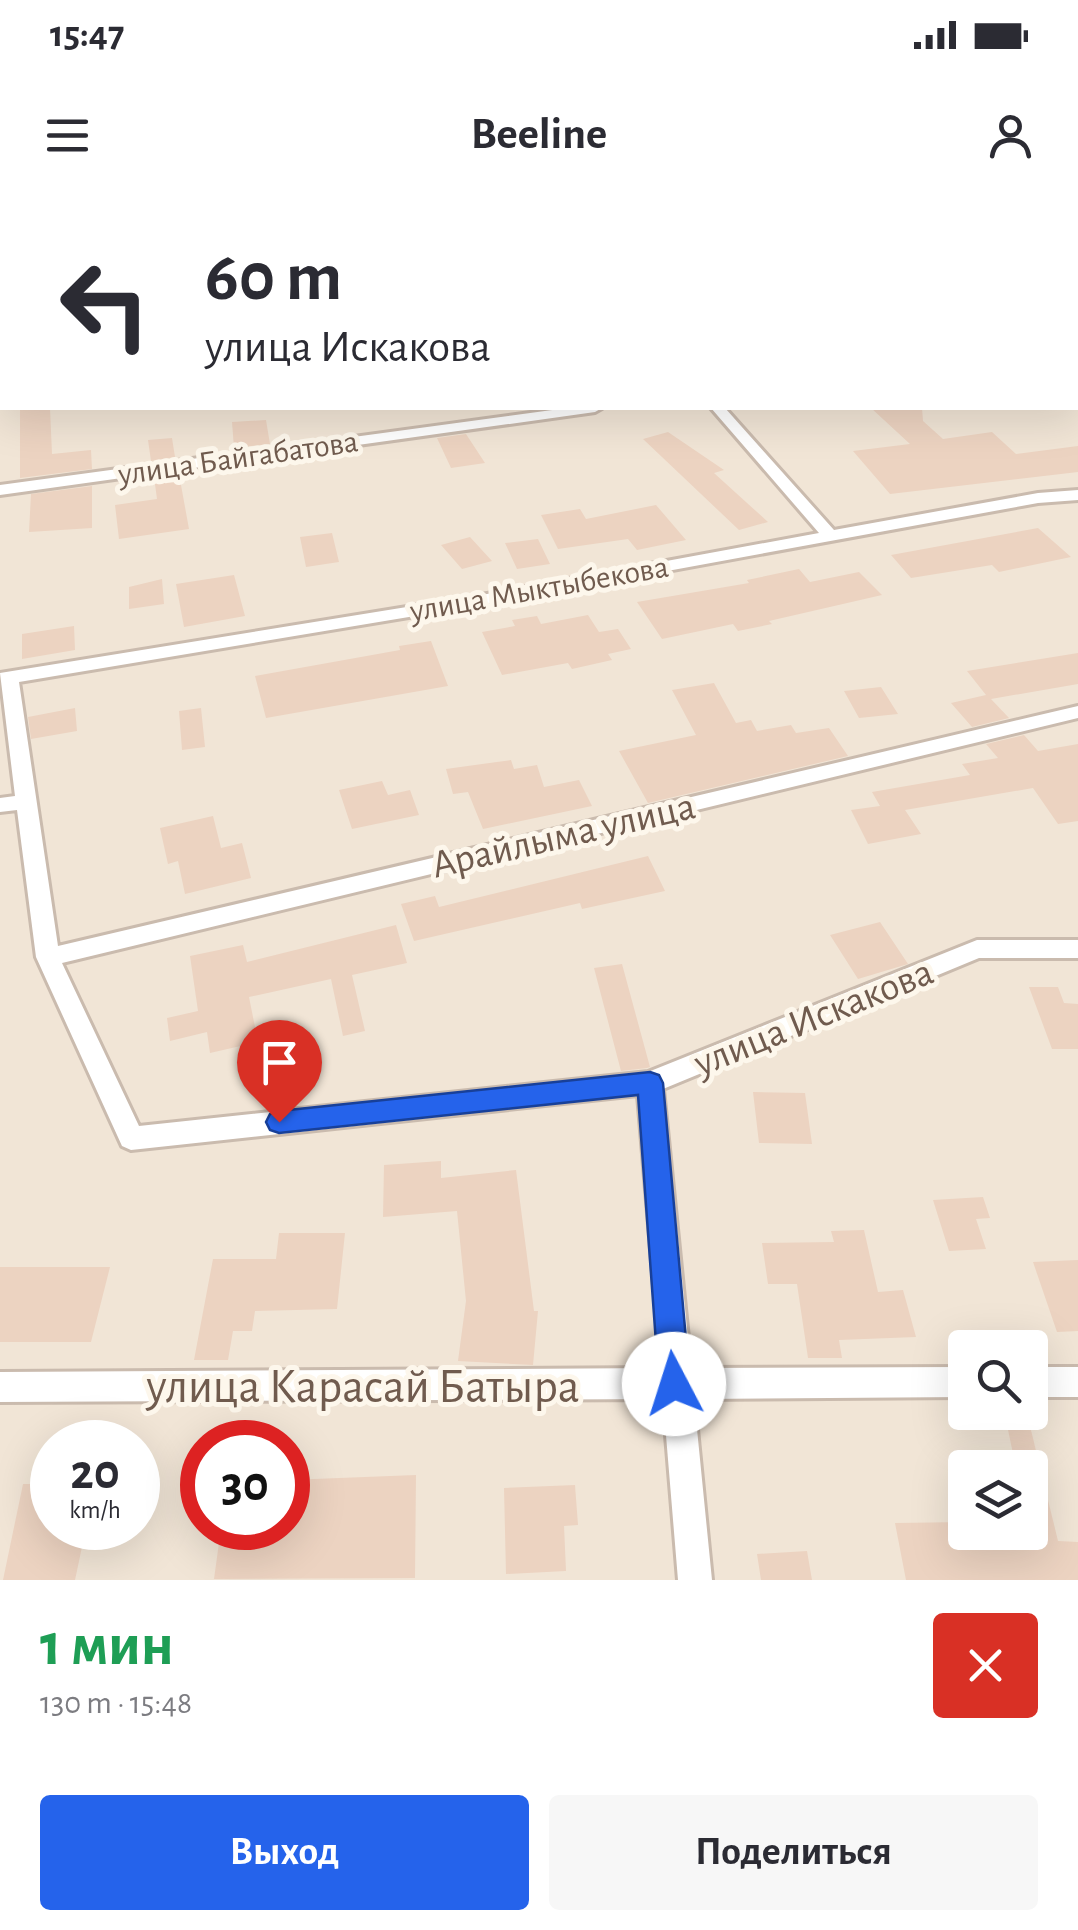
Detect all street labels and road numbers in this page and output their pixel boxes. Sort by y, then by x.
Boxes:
street label: улица Байгабатова [115,425,360,491]
street label: улица Мыктыбекова [406,550,671,628]
street label: Арайлыма улица [428,786,699,886]
street label: улица Искакова [687,952,939,1084]
street label: улица Карасай Батыра [145,1364,580,1412]

